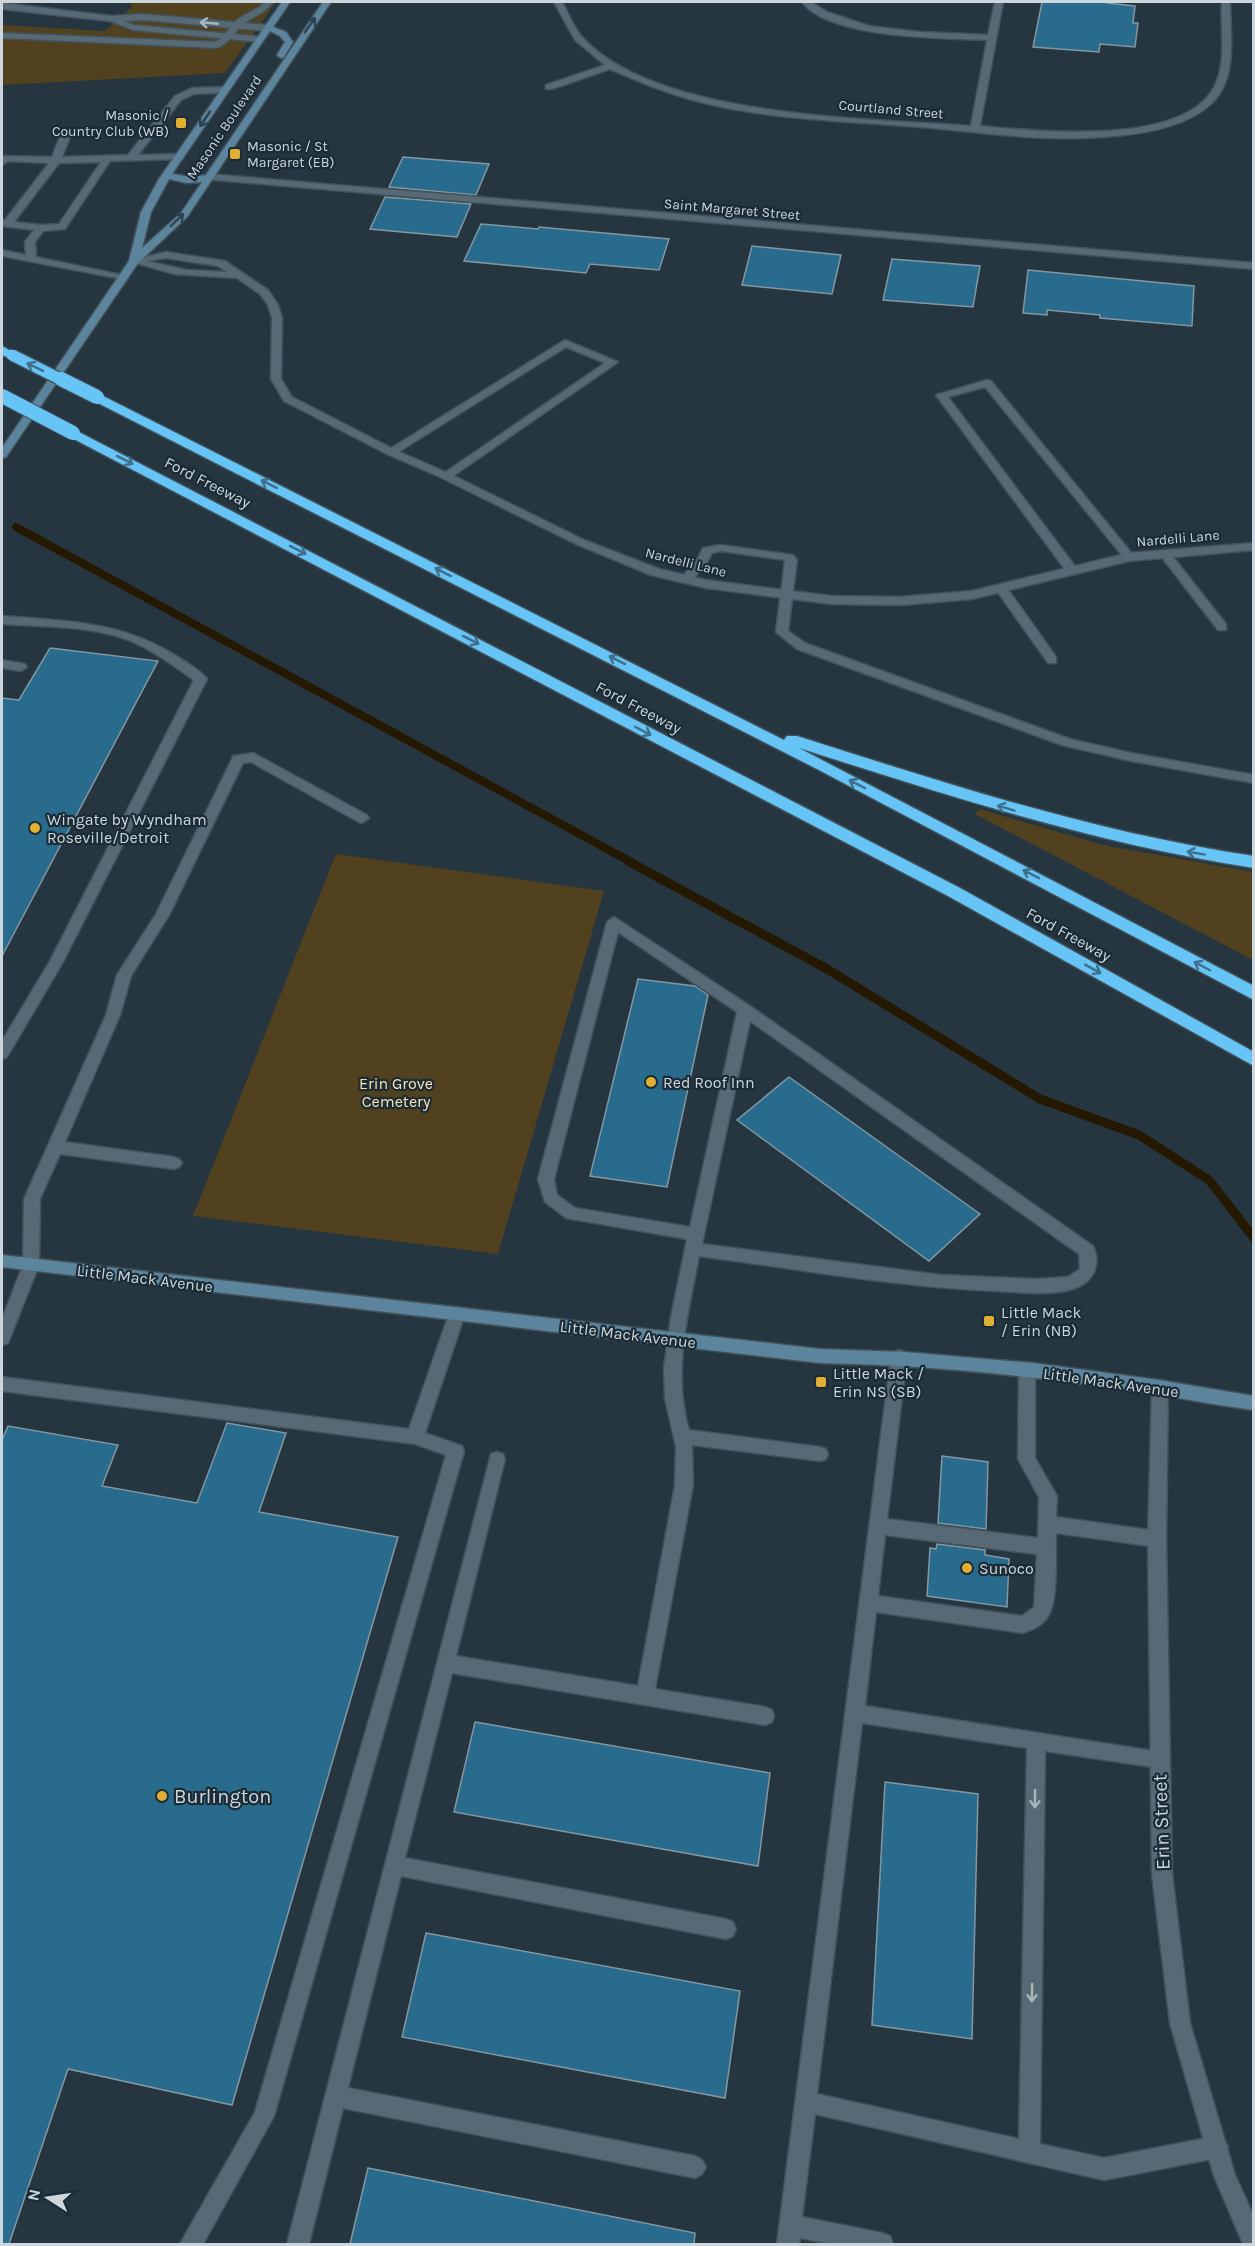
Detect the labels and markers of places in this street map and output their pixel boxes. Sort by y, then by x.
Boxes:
place label: Masonic / Country Club (WB) [52,107,169,140]
marker: Masonic / Country Club (WB) [174,116,188,130]
place label: Masonic / St Margaret (EB) [247,138,334,171]
marker: Masonic / St Margaret (EB) [228,147,242,161]
place label: Wingate by Wyndham Roseville/Detroit [47,810,207,847]
marker: Wingate by Wyndham Roseville/Detroit [28,821,42,835]
place label: Red Roof Inn [663,1073,755,1092]
marker: Red Roof Inn [644,1075,658,1089]
place label: Little Mack / Erin (NB) [1001,1303,1081,1340]
marker: Little Mack / Erin (NB) [982,1314,996,1328]
place label: Little Mack / Erin NS (SB) [833,1364,924,1401]
marker: Little Mack / Erin NS (SB) [814,1375,828,1389]
place label: Sunoco [979,1559,1034,1578]
marker: Sunoco [960,1561,974,1575]
place label: Burlington [174,1785,271,1808]
marker: Burlington [155,1789,169,1803]

